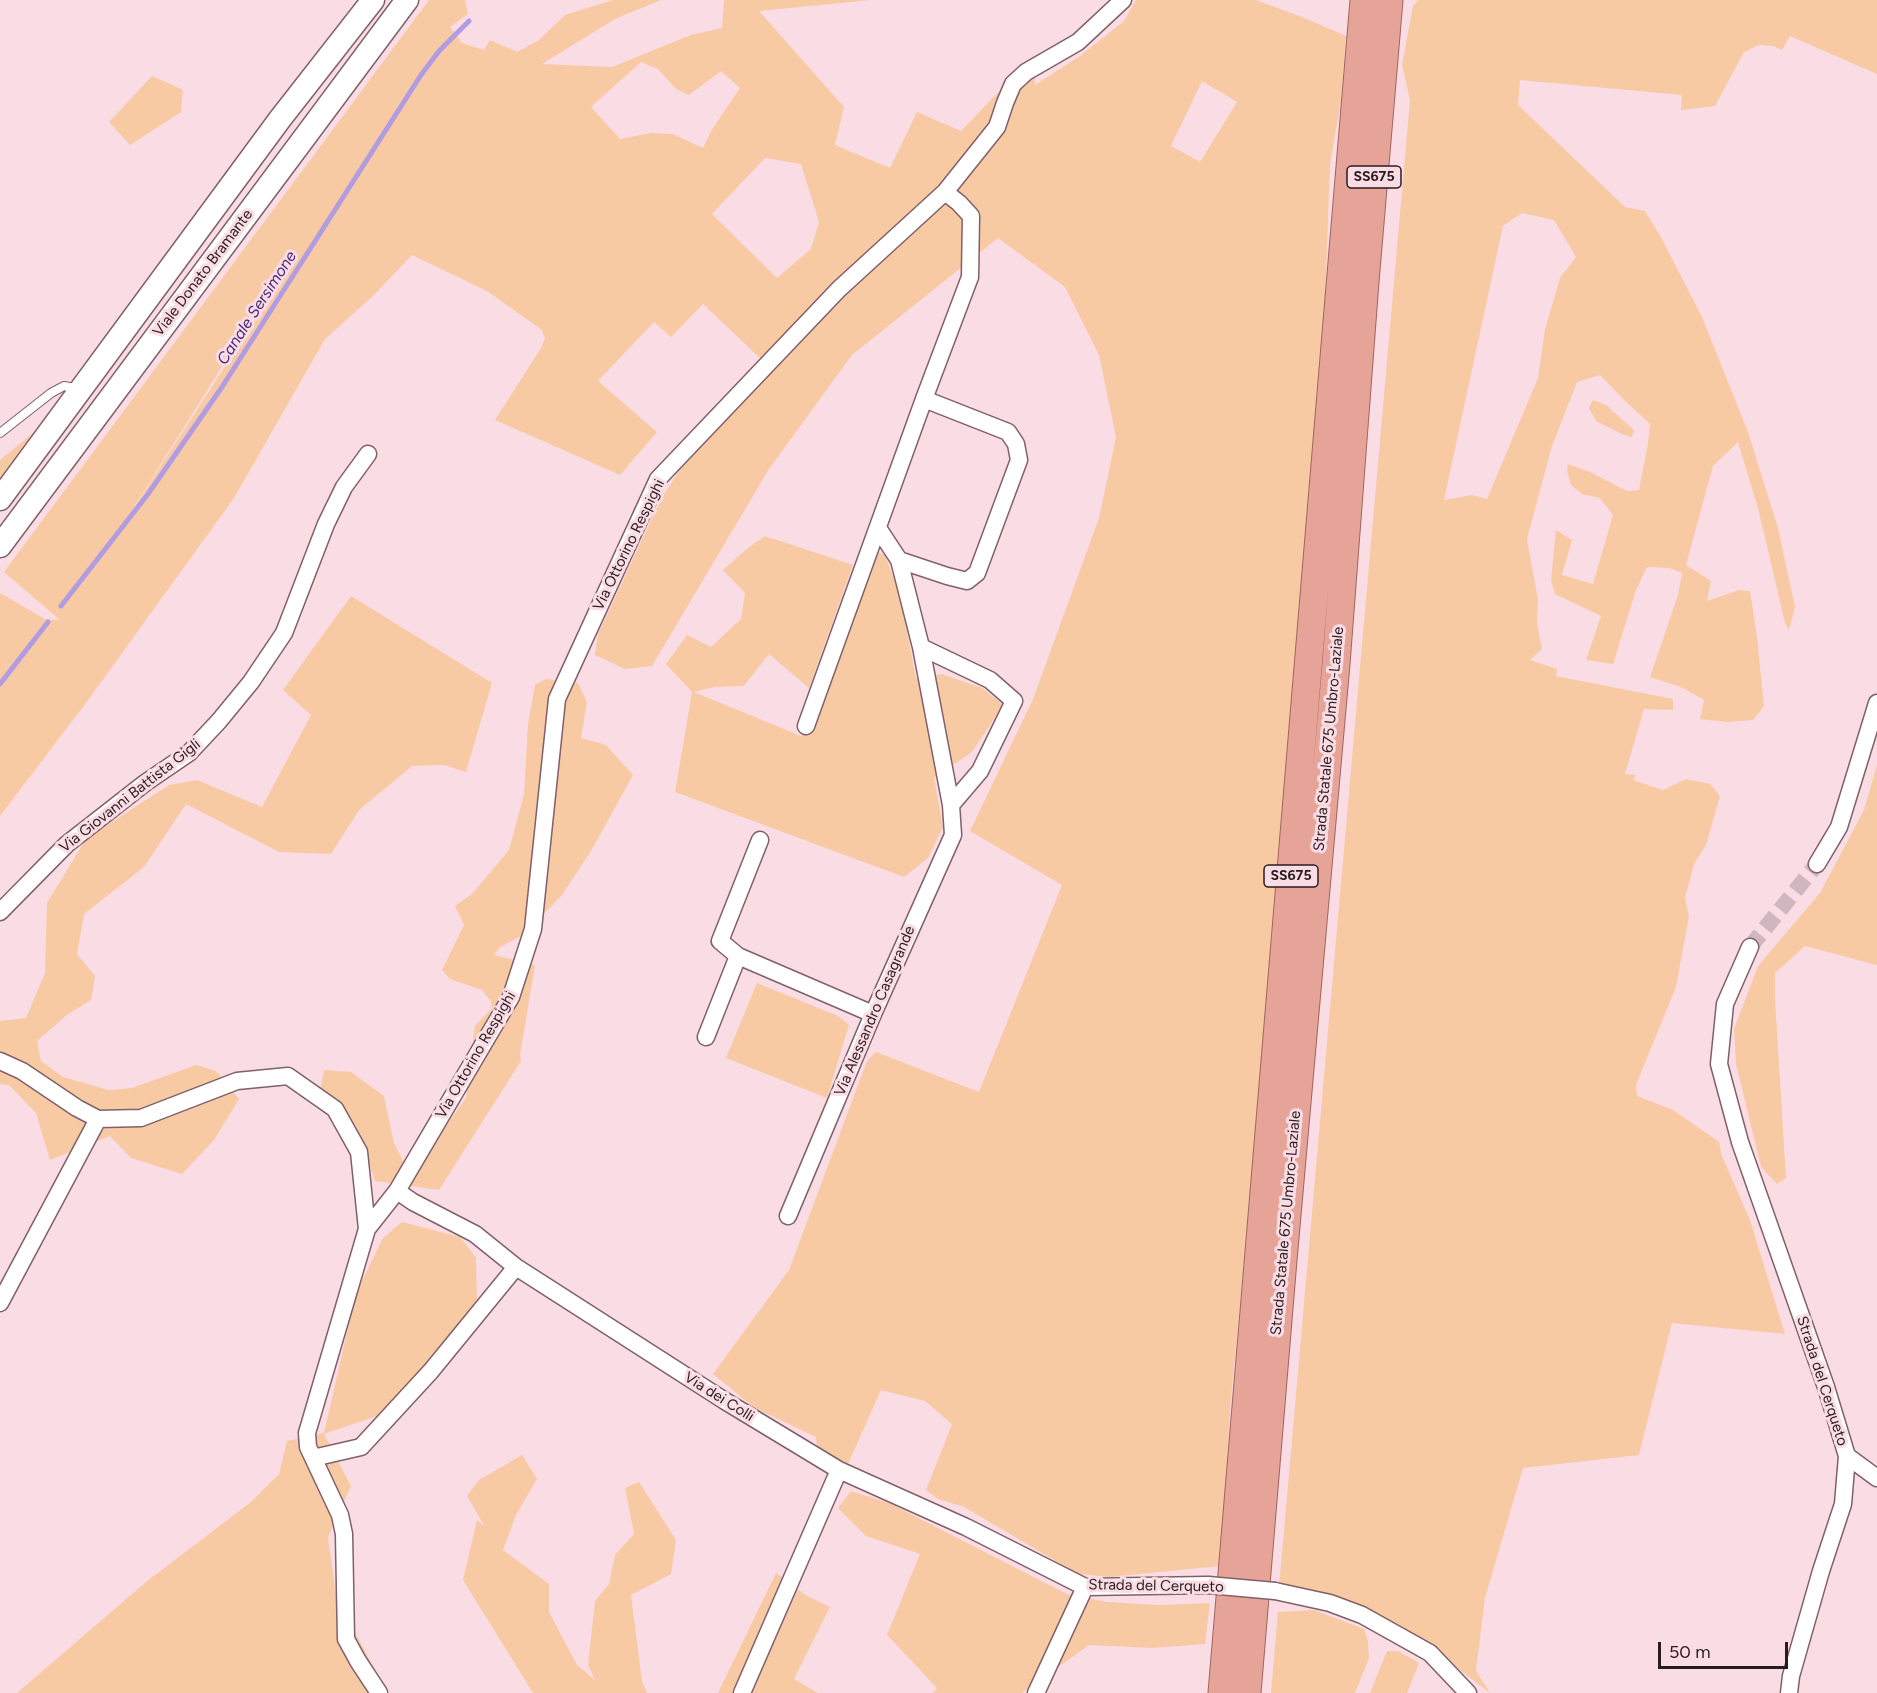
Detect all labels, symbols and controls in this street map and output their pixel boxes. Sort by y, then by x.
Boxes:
road number: SS675 [1347,166,1401,188]
street label: Viale Donato Bramante [149,206,257,340]
water label: Canale Sersimone [213,248,301,368]
street label: Via Ottorino Respighi [589,476,669,614]
street label: Strada Statale 675 Umbro-Laziale [1310,626,1348,852]
street label: Via Giovanni Battista Gigli [56,735,204,857]
road number: SS675 [1264,865,1318,887]
street label: Via Alessandro Casagrande [831,923,919,1099]
street label: Via Ottorino Respighi [432,988,520,1122]
street label: Strada Statale 675 Umbro-Laziale [1267,1110,1305,1336]
street label: Strada del Cerqueto [1793,1314,1851,1448]
street label: Via dei Colli [681,1368,757,1426]
street label: Strada del Cerqueto [1088,1576,1224,1596]
scale bar [1661,1630,1792,1668]
text: 50 m [1669,1641,1711,1663]

